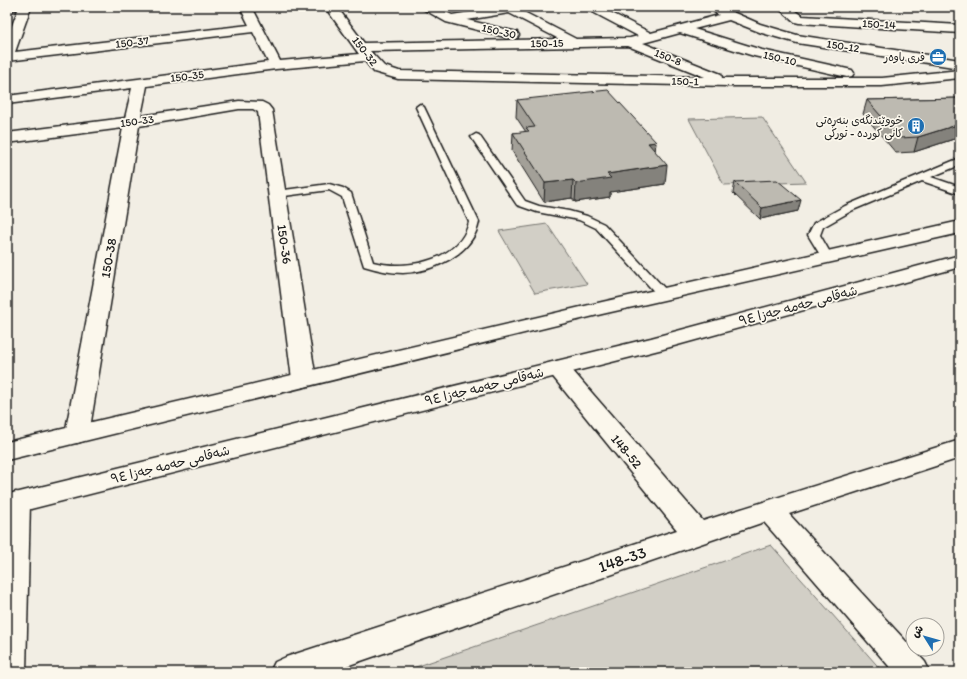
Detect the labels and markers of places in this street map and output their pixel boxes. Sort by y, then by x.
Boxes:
office icon: فری پاوەر [928,47,948,67]
place label: فری پاوەر [883,51,925,64]
place label: خووێندنگەی بنەڕەتی کانی کوردە - تورکی [816,114,903,141]
building icon: خووێندنگەی بنەڕەتی کانی کوردە - تورکی [906,116,926,136]

